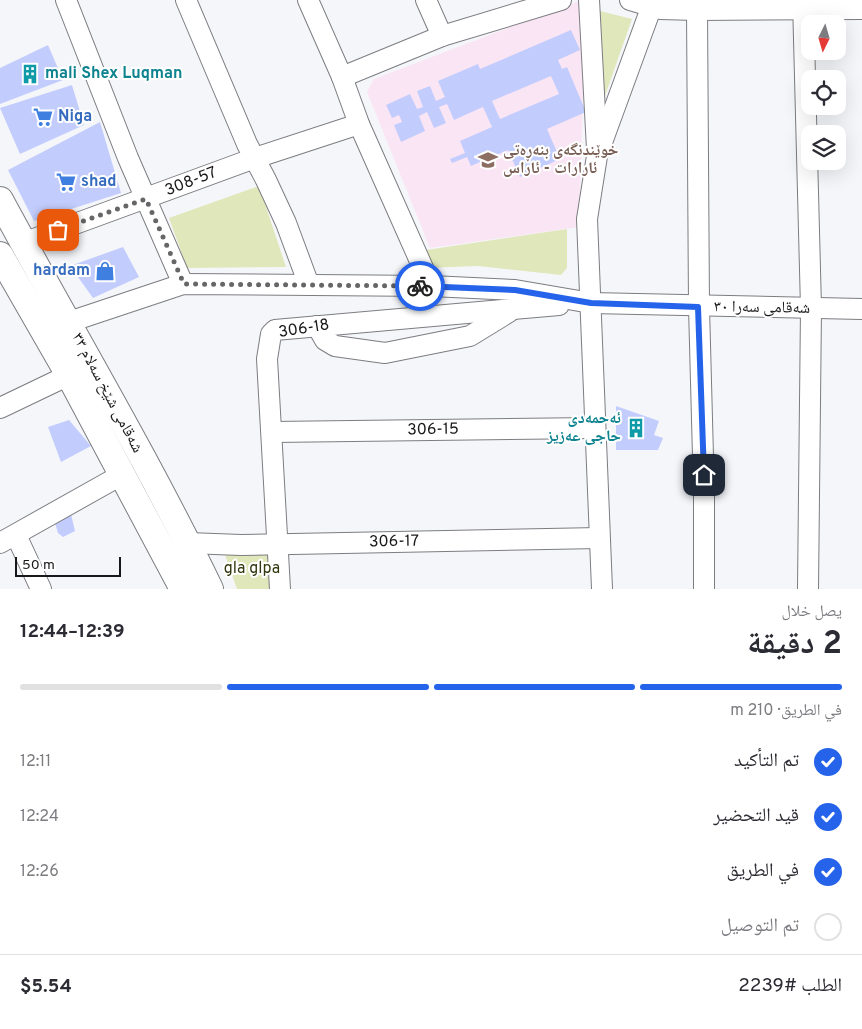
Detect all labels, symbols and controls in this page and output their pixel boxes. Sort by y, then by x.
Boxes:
north arrow [801,15,846,60]
map controls [801,15,846,170]
building icon: mali Shex Luqman [19,63,41,85]
place label: mali Shex Luqman [45,64,182,84]
button: locate [801,70,846,115]
supermarket icon: Niga [32,106,54,128]
place label: Niga [58,107,92,127]
button: layers [801,125,846,170]
place label: خوێندنگەی بنەڕەتی ئارارات - ئاراس [503,141,619,179]
school or university icon: خوێندنگەی بنەڕەتی ئارارات - ئاراس [477,149,499,171]
street label: 308-57 [162,163,220,201]
supermarket icon: shad [55,171,77,193]
place label: shad [81,172,117,192]
pin [37,209,79,251]
icon: bag [44,216,72,244]
shop icon: hardam [94,260,116,282]
place label: hardam [33,261,90,281]
courier [395,261,445,311]
icon: bike [406,272,434,300]
street label: شەقامی سەرا ٣٠ [714,297,810,319]
street label: 306-18 [277,315,331,343]
street label: شەقامی شێخ سەلام ٣٣ [67,329,147,457]
place label: ئەحمەدی حاجی عەزیز [546,409,621,447]
building icon: ئەحمەدی حاجی عەزیز [625,417,647,439]
street label: 306-15 [407,420,459,440]
pin [683,454,725,496]
icon: home [690,461,718,489]
street label: 306-17 [369,532,419,552]
scale bar [15,554,121,577]
text: 50 m [22,557,55,574]
park label: gla glpa [224,559,280,579]
text: يصل خلال [781,602,842,622]
text: 12:39–12:44 [20,620,125,644]
text: 2 دقيقة [747,625,842,665]
text: في الطريق · 210 m [730,701,842,721]
icon: check [814,748,842,776]
text: تم التأكيد [734,749,799,773]
text: 12:11 [20,752,51,772]
icon: check [814,803,842,831]
text: قيد التحضير [713,804,799,828]
text: 12:24 [20,807,59,827]
icon: check [814,858,842,886]
text: في الطريق [727,859,799,883]
text: 12:26 [20,862,59,882]
text: تم التوصيل [721,914,799,938]
text: الطلب #2239 [738,974,842,998]
text: $5.54 [20,975,72,999]

